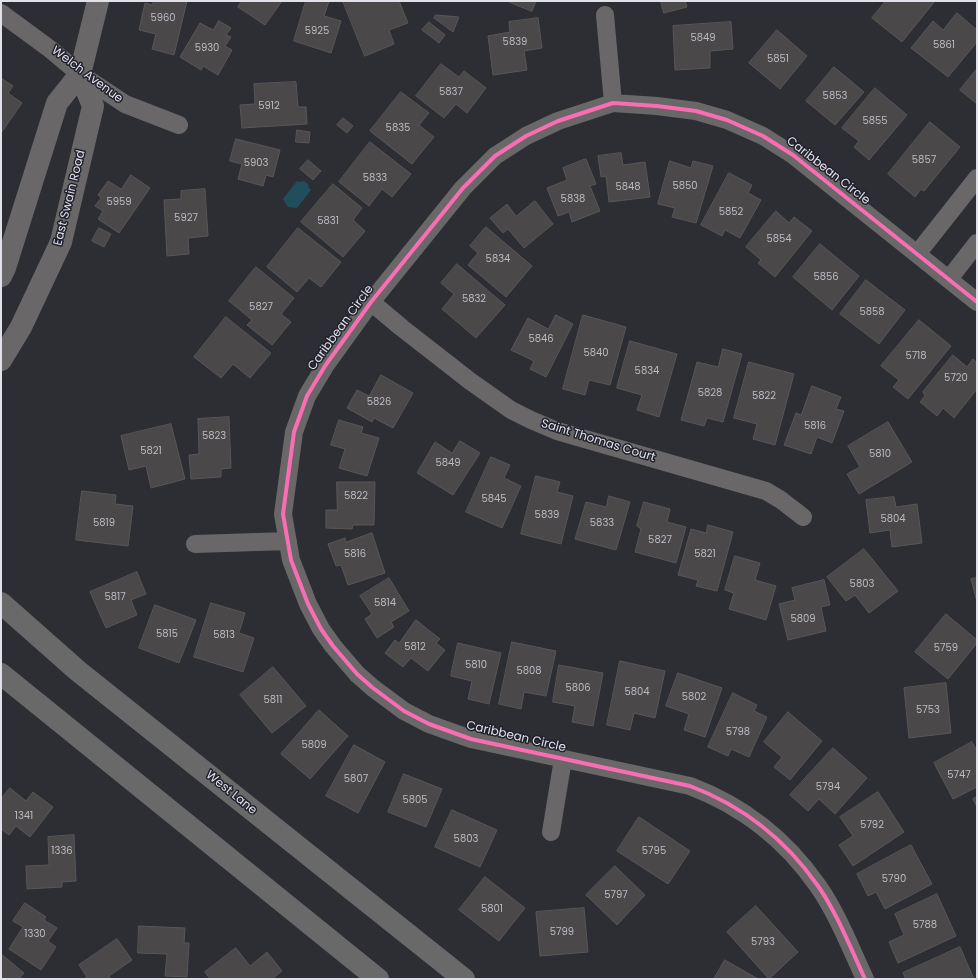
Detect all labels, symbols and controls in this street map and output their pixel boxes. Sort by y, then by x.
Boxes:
house number: 5960 [150,12,176,24]
house number: 5925 [305,25,329,37]
house number: 5849 [690,32,716,44]
house number: 5839 [503,36,527,48]
house number: 5861 [933,39,955,51]
house number: 5930 [195,42,219,54]
street label: Welch Avenue [49,44,125,106]
house number: 5851 [767,53,789,65]
house number: 5837 [439,86,463,98]
house number: 5853 [823,90,847,102]
house number: 5912 [258,100,280,112]
house number: 5855 [862,115,888,127]
house number: 5835 [386,122,410,134]
street label: Caribbean Circle [783,134,873,208]
street label: East Swain Road [51,149,89,247]
house number: 5857 [912,154,936,166]
house number: 5903 [244,157,268,169]
house number: 5833 [363,172,387,184]
house number: 5850 [672,180,698,192]
house number: 5848 [615,181,641,193]
house number: 5838 [561,193,585,205]
house number: 5959 [106,196,132,208]
house number: 5852 [719,206,743,218]
house number: 5927 [174,212,198,224]
house number: 5831 [317,215,339,227]
house number: 5854 [766,233,792,245]
house number: 5834 [486,253,510,265]
house number: 5856 [813,271,839,283]
street label: Caribbean Circle [305,283,377,373]
house number: 5832 [462,293,486,305]
house number: 5827 [249,301,273,313]
house number: 5858 [859,306,885,318]
house number: 5846 [528,333,554,345]
house number: 5840 [583,347,609,359]
house number: 5718 [905,350,927,362]
house number: 5834 [635,365,659,377]
house number: 5720 [944,372,968,384]
house number: 5828 [698,387,722,399]
house number: 5822 [752,390,776,402]
house number: 5826 [367,396,391,408]
street label: Saint Thomas Court [539,417,657,465]
house number: 5816 [804,420,826,432]
house number: 5823 [202,430,226,442]
house number: 5821 [140,445,162,457]
house number: 5810 [869,448,891,460]
house number: 5849 [435,457,461,469]
house number: 5822 [344,490,368,502]
house number: 5845 [481,493,507,505]
house number: 5839 [535,509,559,521]
house number: 5804 [880,513,906,525]
house number: 5819 [93,517,115,529]
house number: 5833 [590,517,614,529]
house number: 5827 [648,534,672,546]
house number: 5816 [344,548,366,560]
house number: 5821 [694,548,716,560]
house number: 5803 [850,578,874,590]
house number: 5817 [104,591,126,603]
house number: 5814 [374,597,396,609]
house number: 5809 [790,613,816,625]
house number: 5815 [156,628,178,640]
house number: 5813 [213,629,235,641]
house number: 5812 [404,641,426,653]
house number: 5759 [934,642,958,654]
house number: 5810 [465,659,487,671]
house number: 5808 [516,665,542,677]
house number: 5806 [565,682,591,694]
house number: 5804 [624,686,650,698]
house number: 5802 [682,691,706,703]
house number: 5811 [264,694,282,706]
house number: 5753 [916,704,940,716]
street label: Caribbean Circle [465,719,567,755]
house number: 5798 [726,726,750,738]
house number: 5809 [301,739,327,751]
street label: West Lane [203,768,259,818]
house number: 5747 [947,769,971,781]
house number: 5807 [344,773,368,785]
house number: 5794 [816,781,840,793]
house number: 5805 [402,794,428,806]
house number: 1341 [15,810,33,822]
house number: 5792 [860,819,884,831]
house number: 5803 [454,833,478,845]
house number: 1336 [51,845,73,857]
house number: 5795 [642,845,666,857]
house number: 5790 [882,873,906,885]
house number: 5797 [604,889,628,901]
house number: 5801 [481,903,503,915]
house number: 5788 [913,919,937,931]
house number: 5799 [550,926,574,938]
house number: 1330 [24,928,46,940]
house number: 5793 [751,936,775,948]

